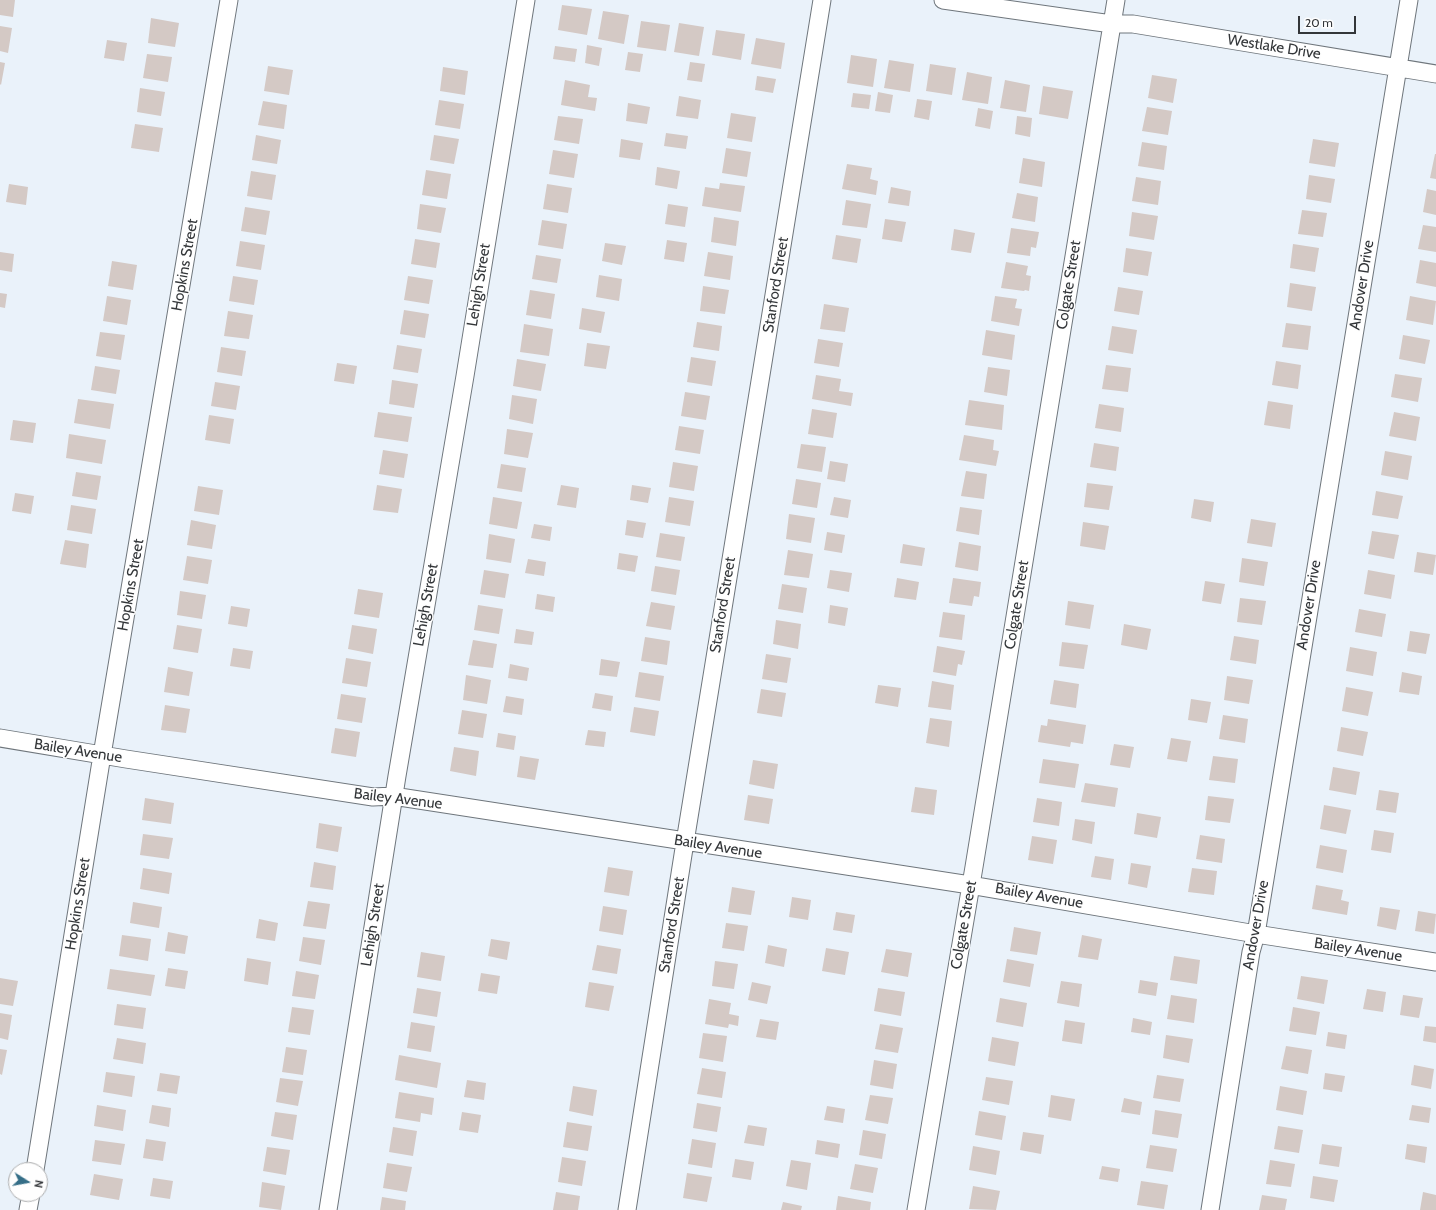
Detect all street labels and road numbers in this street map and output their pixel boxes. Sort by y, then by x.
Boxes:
street label: Westlake Drive [1226,31,1322,63]
street label: Hopkins Street [168,217,202,313]
street label: Stanford Street [760,236,792,334]
street label: Colgate Street [1053,239,1085,331]
street label: Andover Drive [1346,239,1378,331]
street label: Lehigh Street [464,242,494,328]
street label: Hopkins Street [114,537,148,633]
street label: Stanford Street [707,556,739,654]
street label: Colgate Street [1001,559,1033,651]
street label: Andover Drive [1293,559,1325,651]
street label: Lehigh Street [410,562,442,648]
street label: Bailey Avenue [33,735,123,767]
street label: Bailey Avenue [353,785,443,813]
street label: Bailey Avenue [673,831,763,863]
street label: Hopkins Street [62,856,94,952]
street label: Stanford Street [656,876,688,974]
street label: Colgate Street [947,879,981,971]
street label: Bailey Avenue [994,879,1084,913]
street label: Andover Drive [1239,879,1273,971]
street label: Lehigh Street [358,882,388,968]
street label: Bailey Avenue [1313,934,1403,966]

